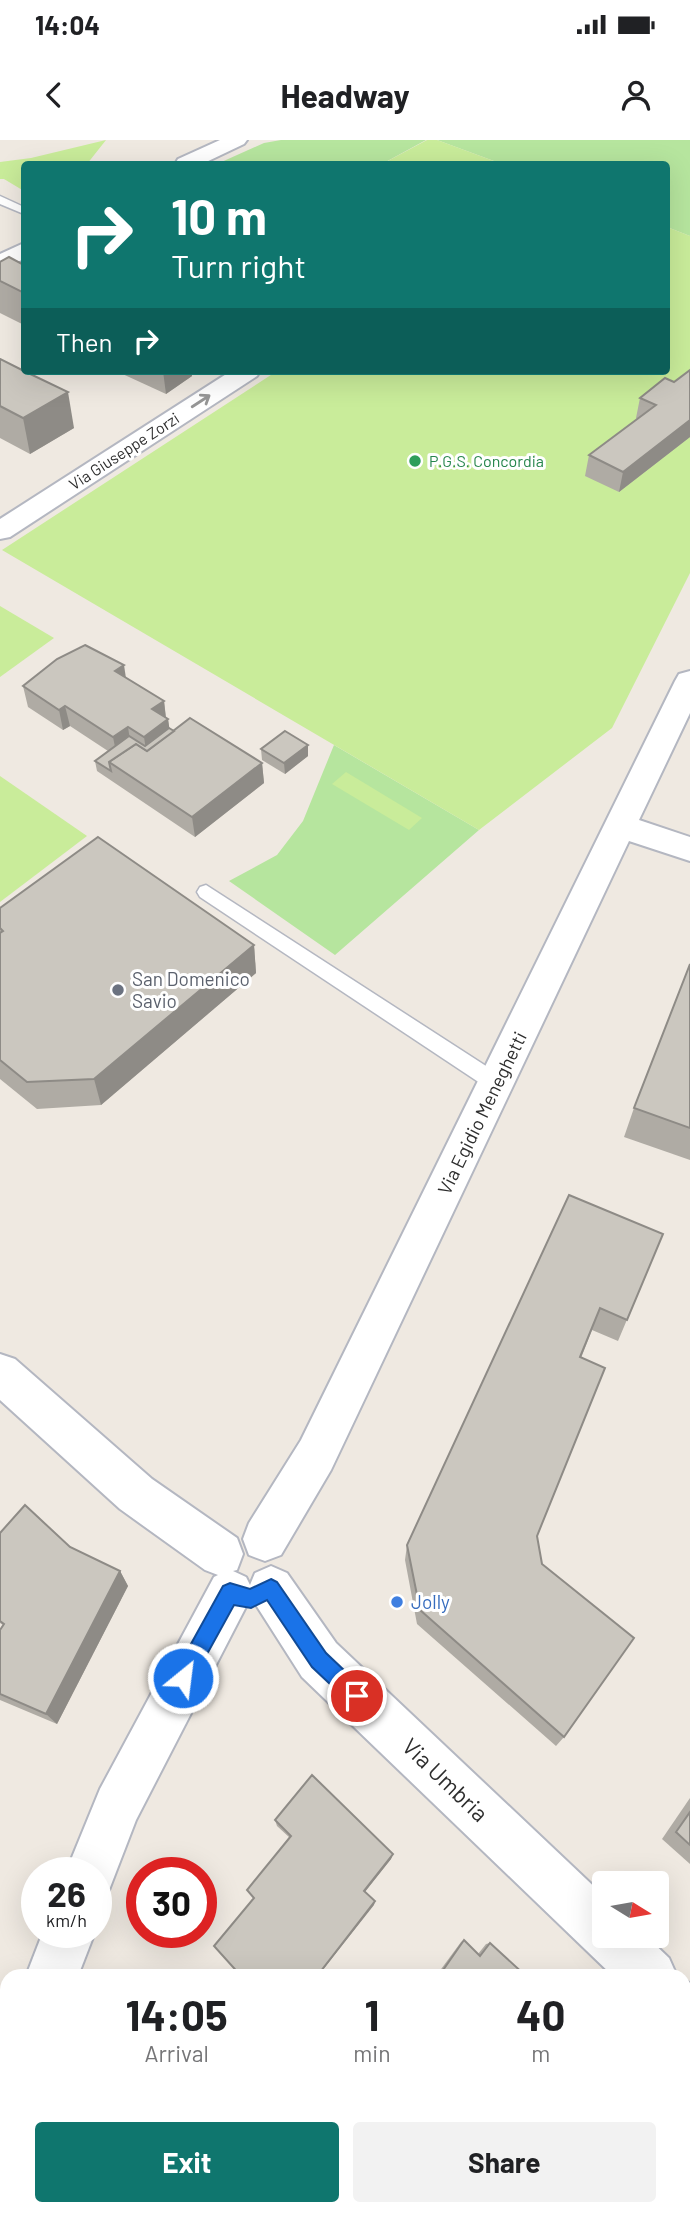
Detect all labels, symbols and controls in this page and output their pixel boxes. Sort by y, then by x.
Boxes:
text: 14:04 [35,9,100,40]
icon: back [35,76,73,114]
text: Headway [280,76,410,114]
icon: person [617,76,655,114]
text: 10 m [171,186,267,245]
icon: right [56,189,147,280]
text: Turn right [171,246,306,284]
icon: right [127,322,165,360]
text: Then [56,326,113,357]
one-way arrow [191,394,211,408]
street label: Via Giuseppe Zorzi [65,408,182,493]
place label: P.G.S. Concordia [429,451,544,470]
marker: P.G.S. Concordia [407,453,423,469]
place label: San Domenico Savio [132,967,250,1012]
marker: San Domenico Savio [110,982,126,998]
street label: Via Egidio Meneghetti [432,1028,531,1198]
place label: Jolly [411,1590,450,1613]
marker: Jolly [389,1594,405,1610]
position arrow [146,1641,220,1715]
pin [327,1666,387,1726]
icon: arrive [338,1677,376,1715]
street label: Via Umbria [397,1732,494,1827]
speed limit sign: 30 [126,1857,217,1948]
north arrow [592,1871,668,1948]
map controls [592,1871,669,1948]
text: 26 [47,1872,86,1914]
text: km/h [46,1909,87,1931]
text: 14:05 [126,1989,228,2039]
text: 1 [364,1989,379,2039]
text: 40 [516,1989,565,2039]
text: Arrival [144,2039,209,2067]
text: min [353,2039,391,2067]
text: m [531,2039,550,2067]
button: Exit [35,2122,339,2202]
button: Share [353,2122,656,2202]

